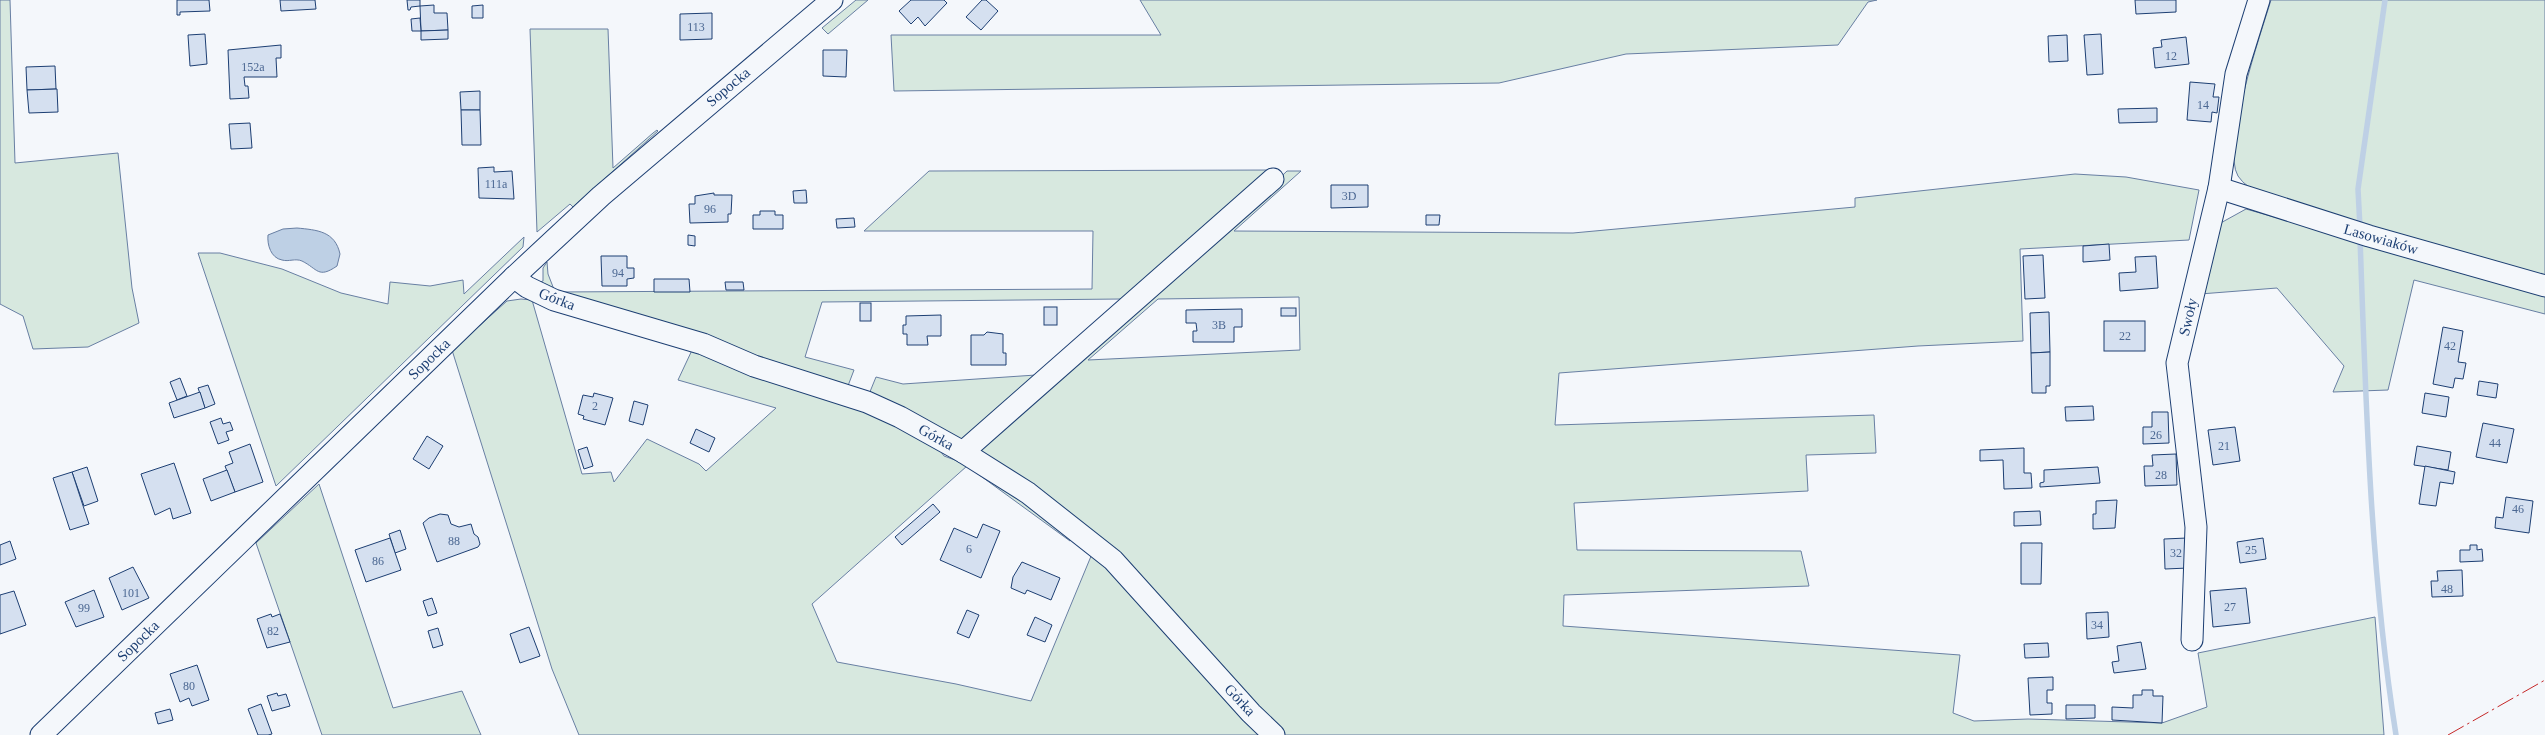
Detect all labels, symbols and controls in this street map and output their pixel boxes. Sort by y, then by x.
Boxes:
house number: 113 [687,20,705,34]
house number: 12 [2165,49,2177,63]
house number: 152a [241,60,265,74]
street label: Sopocka [703,64,753,110]
house number: 14 [2197,98,2209,112]
house number: 111a [485,177,508,191]
house number: 3D [1342,189,1357,203]
house number: 96 [704,202,716,216]
street label: Lasowiaków [2342,221,2420,257]
house number: 94 [612,266,624,280]
street label: Górka [537,285,578,313]
street label: Swoły [2176,296,2200,337]
house number: 3B [1212,318,1226,332]
house number: 22 [2119,329,2131,343]
street label: Sopocka [405,335,453,383]
house number: 42 [2444,339,2456,353]
house number: 2 [592,399,598,413]
street label: Górka [916,421,957,453]
house number: 26 [2150,428,2162,442]
house number: 44 [2489,436,2501,450]
house number: 21 [2218,439,2230,453]
house number: 28 [2155,468,2167,482]
house number: 46 [2512,502,2524,516]
house number: 88 [448,534,460,548]
house number: 6 [966,542,972,556]
house number: 25 [2245,543,2257,557]
house number: 32 [2170,546,2182,560]
house number: 86 [372,554,384,568]
house number: 48 [2441,582,2453,596]
house number: 101 [122,586,140,600]
house number: 27 [2224,600,2236,614]
house number: 99 [78,601,90,615]
street label: Sopocka [114,617,162,665]
house number: 34 [2091,618,2103,632]
house number: 82 [267,624,279,638]
house number: 80 [183,679,195,693]
street label: Górka [1221,681,1259,719]

